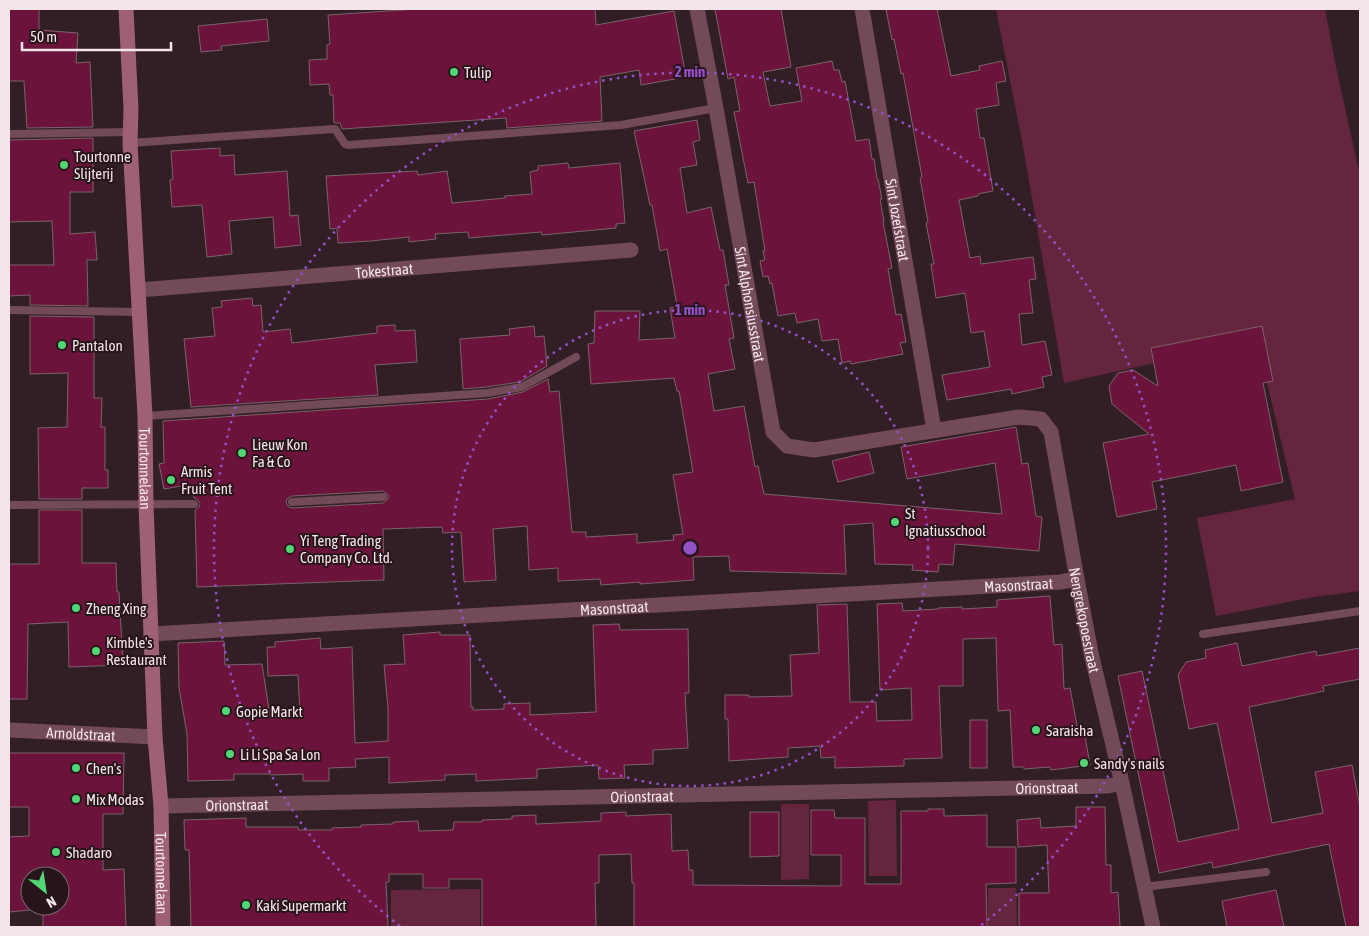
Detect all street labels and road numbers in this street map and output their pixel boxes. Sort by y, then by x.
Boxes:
street label: Sint Jozefstraat [883,177,913,262]
street label: Sint Alphonsiusstraat [732,245,769,363]
street label: Tokestraat [355,259,414,281]
street label: Tourtonnelaan [137,427,155,510]
street label: Nengrekopoestraat [1067,566,1104,674]
street label: Masonstraat [984,574,1053,595]
street label: Masonstraat [579,597,649,618]
street label: Arnoldstraat [46,723,116,744]
street label: Orionstraat [1015,778,1079,796]
street label: Orionstraat [610,787,674,805]
street label: Orionstraat [205,795,269,814]
street label: Tourtonnelaan [153,832,171,914]

